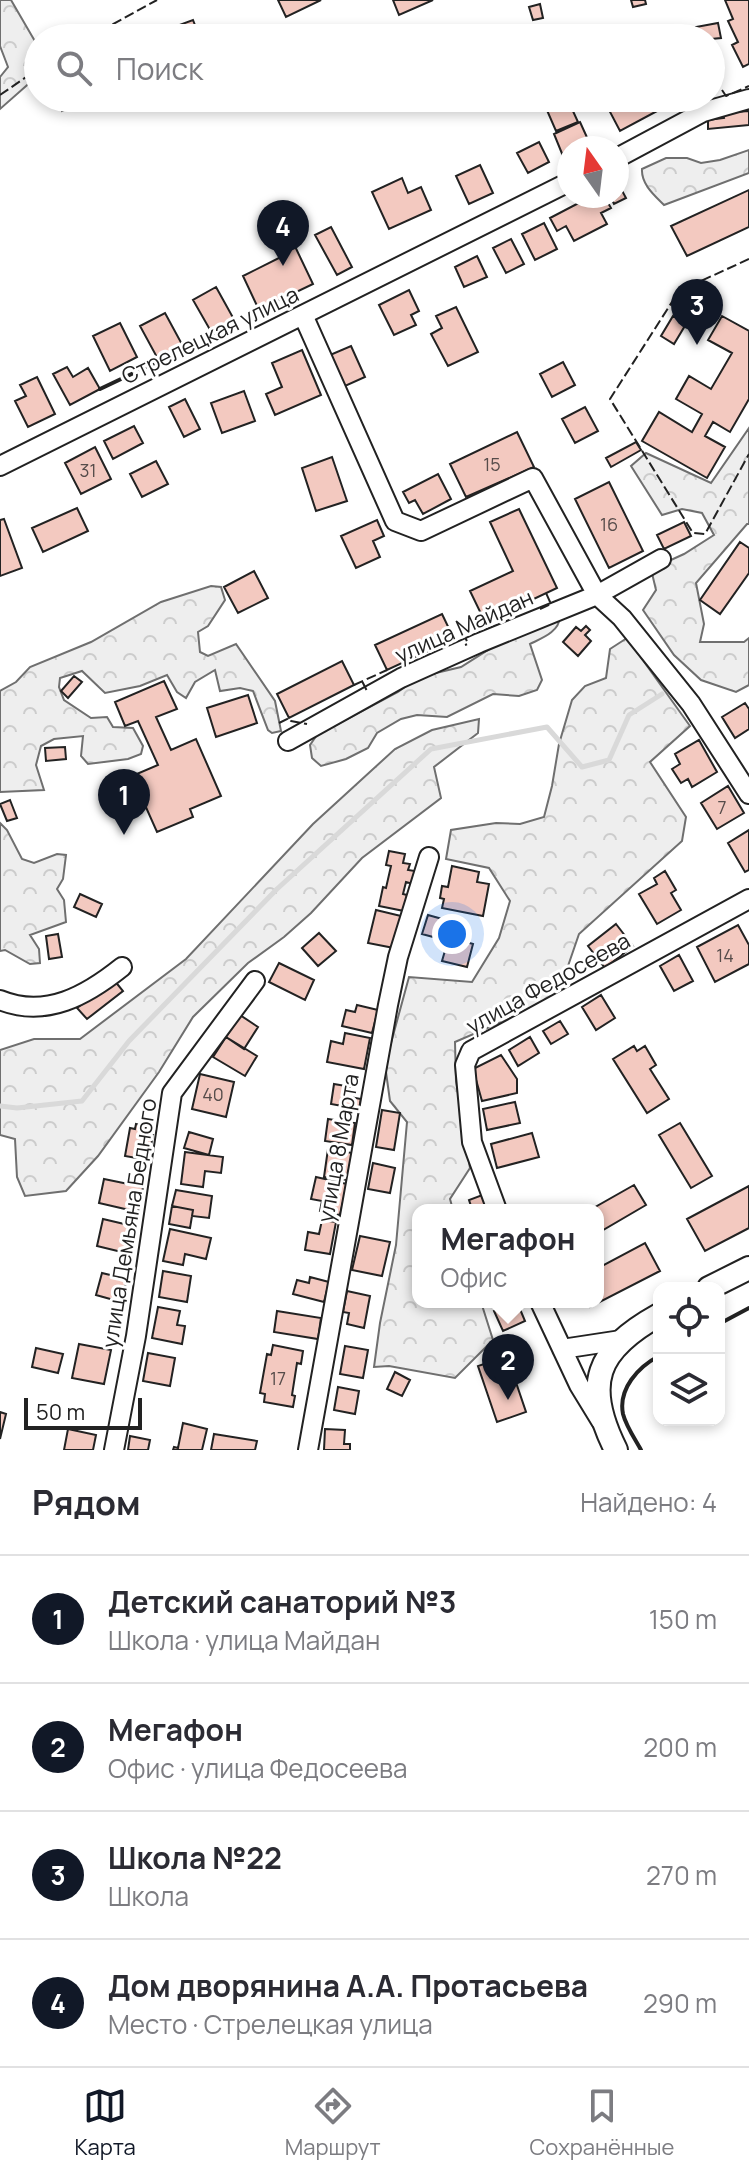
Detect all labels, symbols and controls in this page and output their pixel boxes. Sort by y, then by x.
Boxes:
search box [24,24,725,112]
icon: search [52,46,96,90]
text: Поиск [116,48,203,89]
north arrow [557,136,629,208]
pin: 4 [257,200,309,266]
street label: Стрелецкая улица [116,279,304,391]
pin: 3 [671,279,723,345]
house number: 15 [483,452,501,476]
house number: 31 [80,458,96,482]
house number: 16 [600,512,618,536]
street label: улица Майдан [390,582,538,670]
pin: 1 [98,769,150,835]
house number: 7 [717,795,727,819]
your location [432,914,472,954]
street label: улица Федосеева [461,925,635,1041]
house number: 14 [716,943,734,967]
street label: улица 8 Марта [310,1071,366,1225]
house number: 40 [202,1082,224,1106]
street label: улица Демьяна Бедного [94,1096,164,1350]
popup [412,1204,604,1308]
text: Мегафон [441,1218,575,1259]
text: Офис [441,1259,507,1295]
map controls [653,1282,725,1426]
button: locate [653,1282,725,1354]
pin: 2 [482,1334,534,1400]
button: layers [653,1354,725,1426]
house number: 17 [270,1366,286,1390]
scale bar [24,1394,142,1430]
text: 50 m [36,1397,85,1427]
text: Рядом [32,1479,141,1525]
text: Найдено: 4 [580,1484,717,1520]
text: Детский санаторий №3 [108,1581,456,1622]
text: 1 [52,1601,64,1637]
text: 150 m [649,1601,717,1637]
text: Школа · улица Майдан [108,1622,380,1658]
text: Мегафон [108,1709,243,1750]
text: 2 [50,1729,66,1765]
text: 200 m [643,1729,717,1765]
text: Офис · улица Федосеева [108,1750,407,1786]
text: Школа №22 [108,1837,282,1878]
text: 3 [50,1857,66,1893]
text: 270 m [646,1857,717,1893]
text: Школа [108,1878,189,1914]
text: Дом дворянина А.А. Протасьева [108,1965,588,2006]
text: 4 [50,1985,66,2021]
text: 290 m [643,1985,717,2021]
text: Место · Стрелецкая улица [108,2006,433,2042]
tab: Карта [75,2084,136,2162]
tab: Маршрут [285,2084,381,2162]
tab: Сохранённые [530,2084,674,2162]

